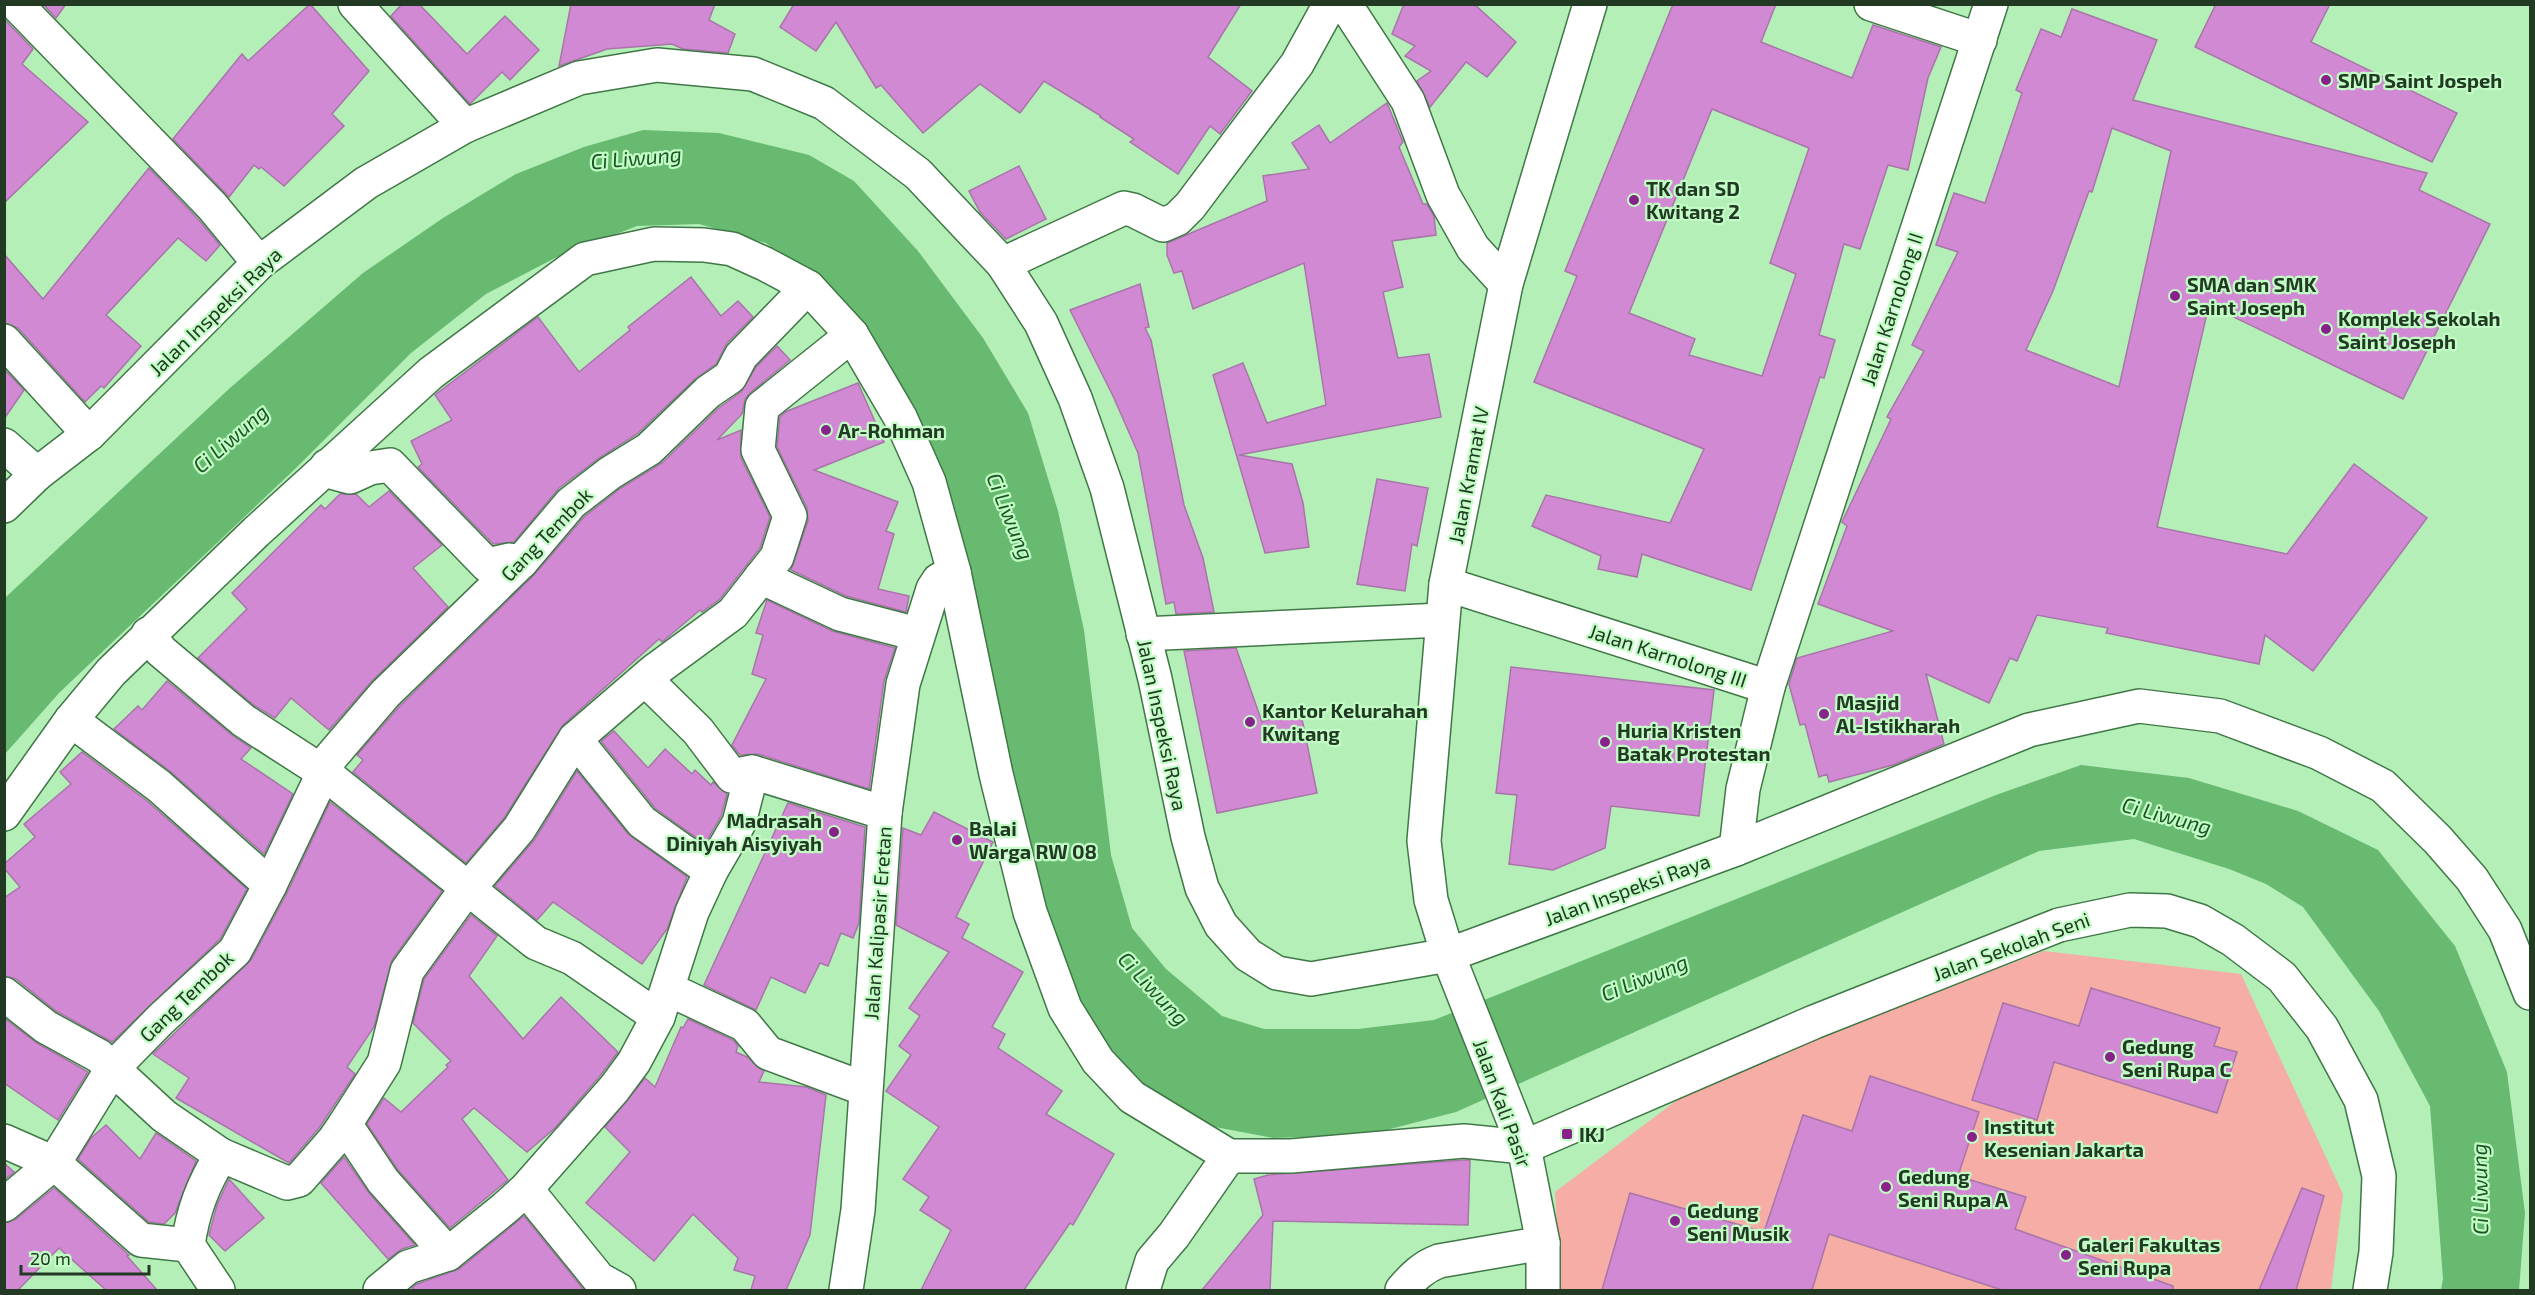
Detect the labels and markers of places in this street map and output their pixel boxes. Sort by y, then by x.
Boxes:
place label: SMP Saint Jospeh [2338,68,2502,92]
marker: SMP Saint Jospeh [2319,73,2333,87]
place label: TK dan SD Kwitang 2 [1646,176,1740,223]
marker: TK dan SD Kwitang 2 [1627,193,1641,207]
place label: SMA dan SMK Saint Joseph [2187,272,2317,319]
marker: SMA dan SMK Saint Joseph [2168,289,2182,303]
place label: Komplek Sekolah Saint Joseph [2338,306,2501,353]
marker: Komplek Sekolah Saint Joseph [2319,322,2333,336]
place label: Ar-Rohman [838,418,945,442]
marker: Ar-Rohman [819,423,833,437]
place label: Masjid Al-Istikharah [1836,690,1960,737]
place label: Kantor Kelurahan Kwitang [1262,698,1428,745]
marker: Masjid Al-Istikharah [1817,707,1831,721]
marker: Kantor Kelurahan Kwitang [1243,715,1257,729]
place label: Huria Kristen Batak Protestan [1617,718,1770,765]
marker: Huria Kristen Batak Protestan [1598,735,1612,749]
place label: Madrasah Diniyah Aisyiyah [666,808,822,856]
place label: Balai Warga RW 08 [969,816,1097,863]
marker: Madrasah Diniyah Aisyiyah [827,825,841,839]
marker: Balai Warga RW 08 [950,833,964,847]
place label: Gedung Seni Rupa C [2122,1034,2231,1081]
marker: Gedung Seni Rupa C [2103,1050,2117,1064]
place label: Institut Kesenian Jakarta [1984,1114,2144,1161]
place label: IKJ [1579,1122,1605,1146]
marker: IKJ [1560,1127,1574,1141]
marker: Institut Kesenian Jakarta [1965,1130,1979,1144]
place label: Gedung Seni Rupa A [1898,1164,2009,1211]
marker: Gedung Seni Rupa A [1879,1180,1893,1194]
place label: Gedung Seni Musik [1687,1198,1790,1245]
marker: Gedung Seni Musik [1668,1214,1682,1228]
place label: Galeri Fakultas Seni Rupa [2078,1232,2220,1279]
marker: Galeri Fakultas Seni Rupa [2059,1248,2073,1262]

